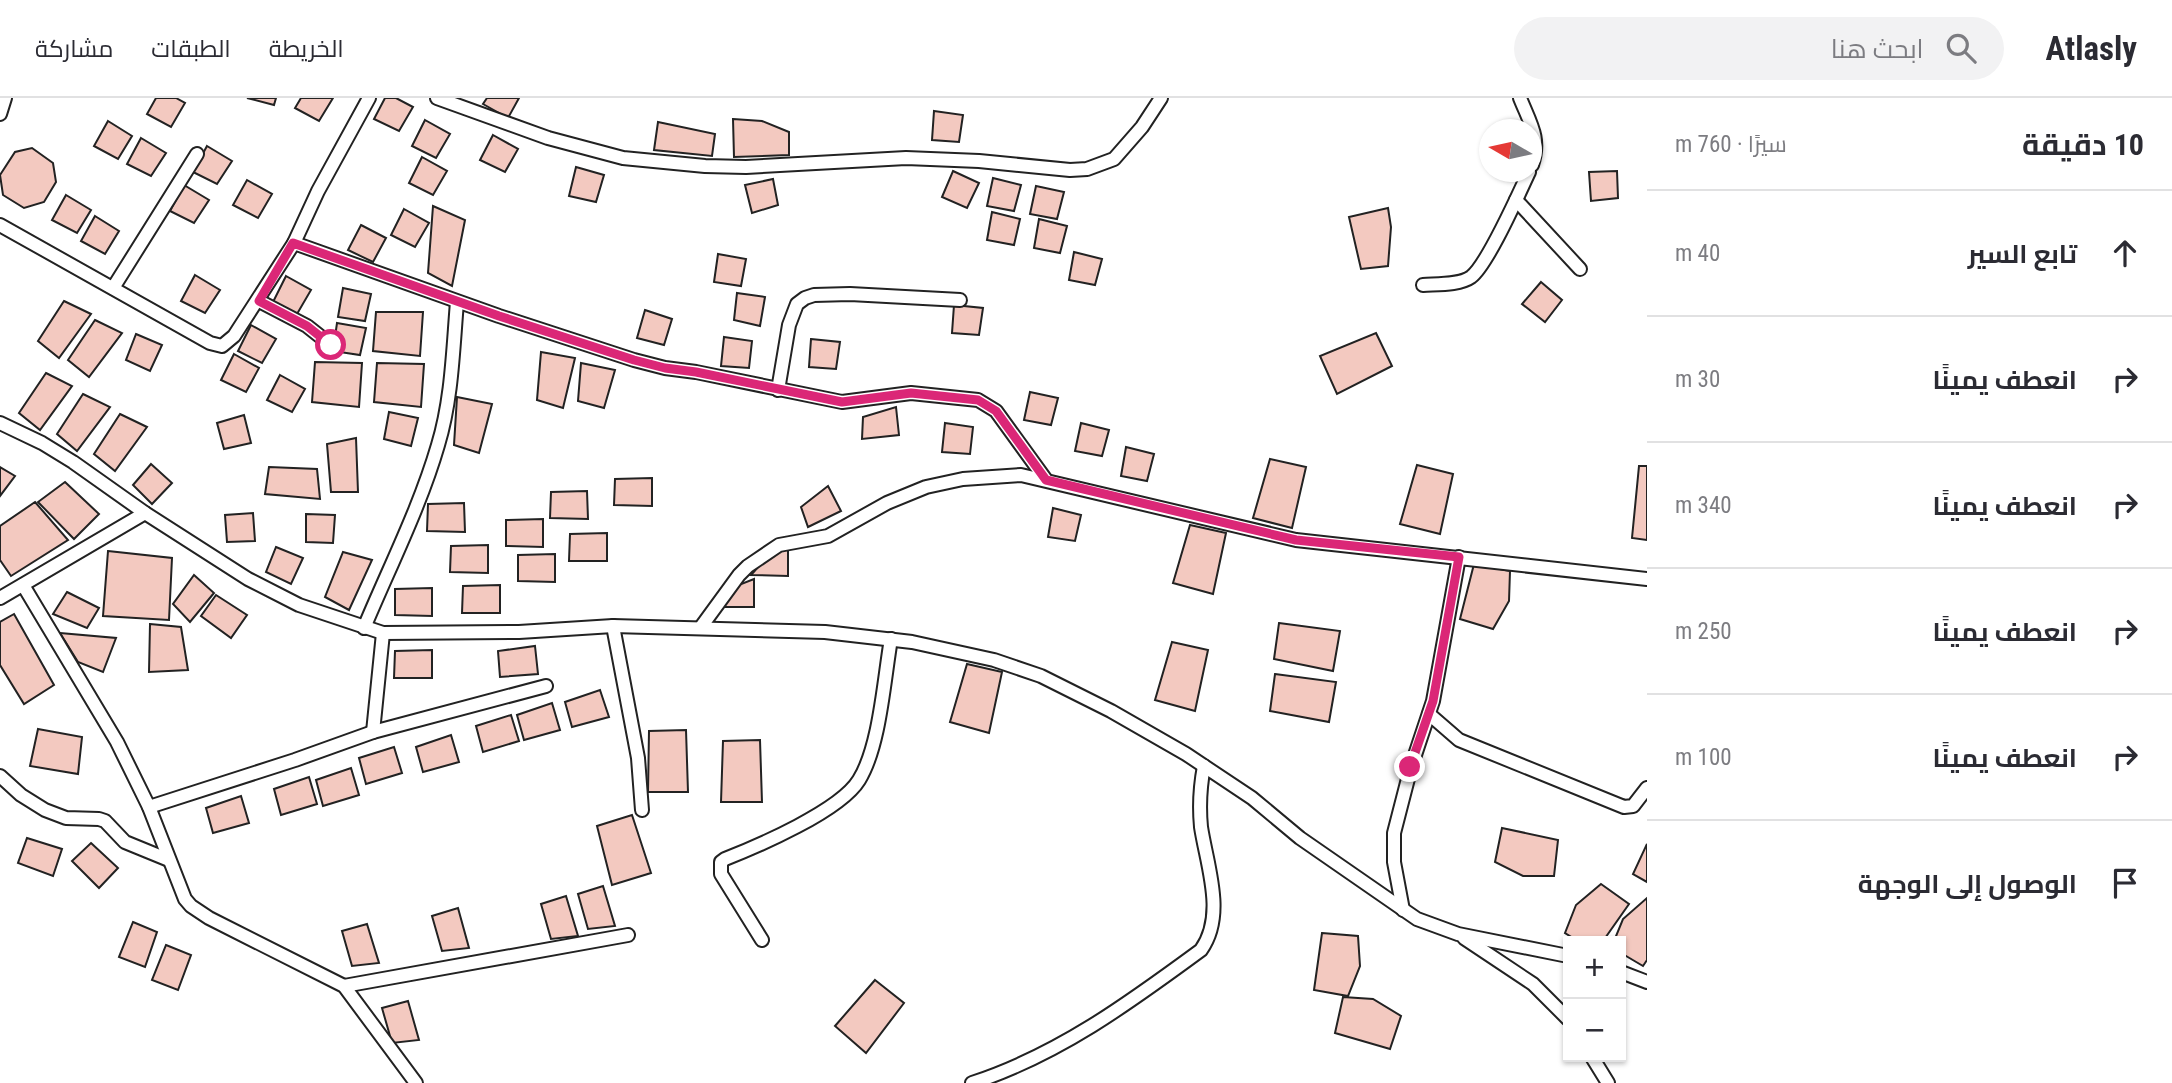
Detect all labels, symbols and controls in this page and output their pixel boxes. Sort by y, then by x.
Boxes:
search box [1514,17,2004,80]
icon: search [1942,29,1980,67]
text: Atlasly [2046,29,2137,68]
text: ابحث هنا [1831,34,1924,64]
text: مشاركة [35,35,113,63]
text: الطبقات [151,35,231,63]
text: الخريطة [269,35,344,63]
north arrow [1479,119,1542,182]
text: 10 دقيقة [2022,127,2144,162]
text: سيرًا · 760 m [1675,131,1787,158]
icon: ahead [2106,234,2144,272]
text: تابع السير [1968,239,2077,269]
text: 40 m [1675,240,1720,267]
route start [315,329,346,360]
icon: right [2106,360,2144,398]
text: انعطف يمينًا [1932,365,2077,395]
text: 30 m [1675,366,1720,393]
icon: right [2106,486,2144,524]
text: انعطف يمينًا [1932,491,2077,521]
text: 340 m [1675,492,1732,519]
icon: right [2106,612,2144,650]
text: انعطف يمينًا [1932,617,2077,647]
text: 250 m [1675,618,1732,645]
icon: right [2106,738,2144,776]
text: انعطف يمينًا [1932,743,2077,773]
text: 100 m [1675,744,1732,771]
route end [1394,751,1425,782]
icon: arrive [2106,864,2144,902]
text: الوصول إلى الوجهة [1858,869,2077,899]
map controls [1563,936,1626,1062]
button: + [1563,936,1626,999]
button: − [1563,999,1626,1062]

